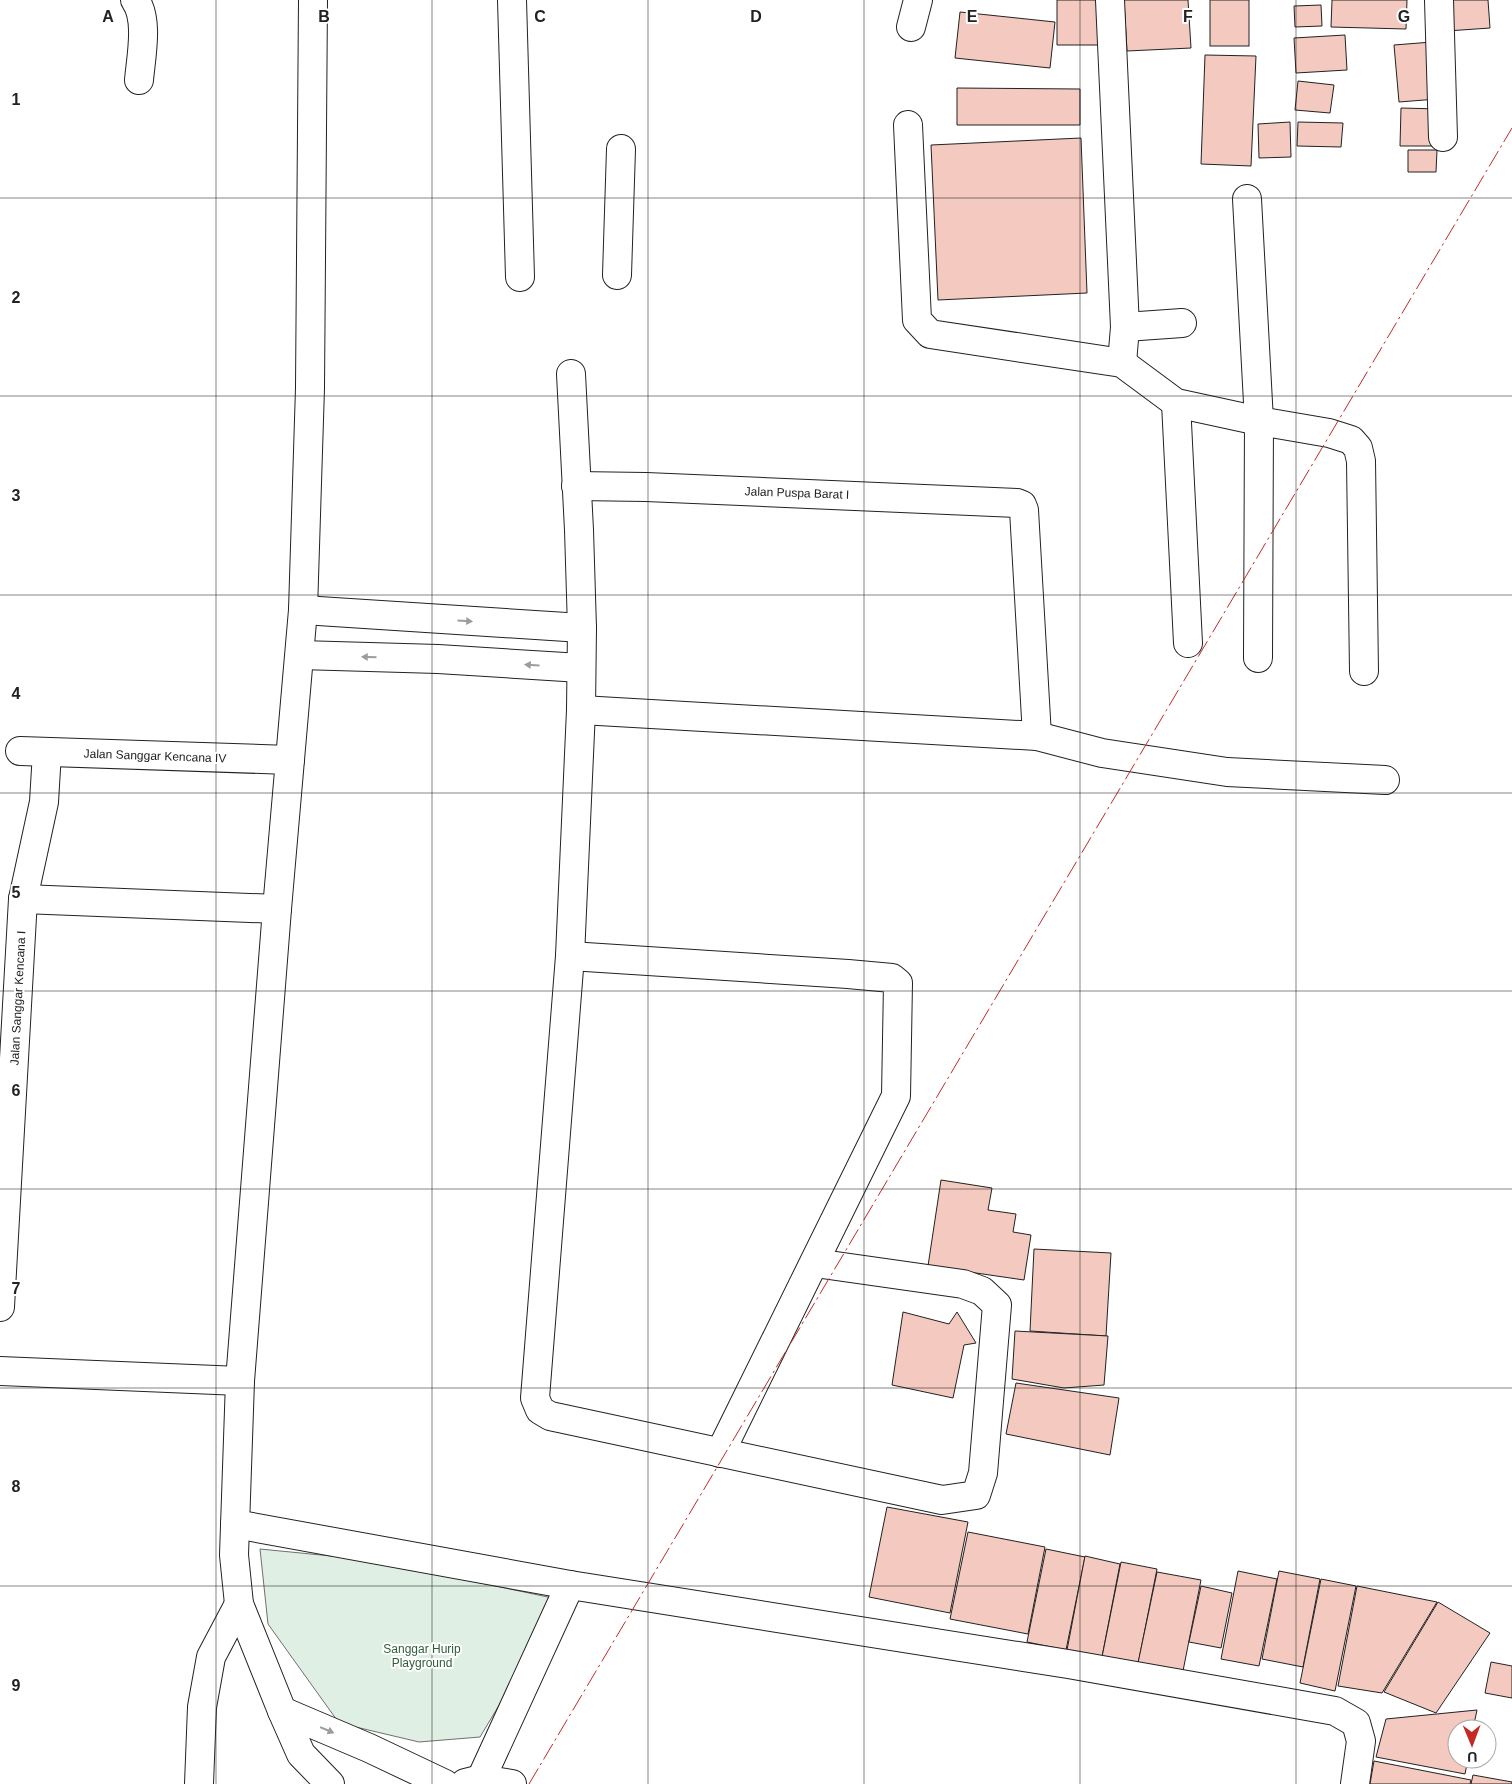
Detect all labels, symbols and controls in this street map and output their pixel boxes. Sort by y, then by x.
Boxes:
text: A [102,8,114,25]
text: B [318,8,330,25]
text: C [534,8,546,25]
text: D [750,8,762,25]
text: E [967,8,978,25]
text: F [1183,8,1193,25]
text: G [1398,8,1410,25]
text: 1 [12,91,21,108]
text: 2 [12,289,21,306]
street label: Jalan Puspa Barat I [744,484,850,502]
text: 3 [12,487,21,504]
one-way arrow [457,618,473,626]
one-way arrow [361,652,377,660]
one-way arrow [524,660,540,668]
text: 4 [12,685,21,702]
street label: Jalan Sanggar Kencana IV [83,747,227,765]
text: 5 [12,884,21,901]
street label: Jalan Sanggar Kencana I [7,930,29,1066]
text: 6 [12,1082,21,1099]
text: 7 [12,1280,21,1297]
text: 8 [12,1478,21,1495]
park label: Sanggar Hurip Playground [383,1642,461,1670]
text: 9 [12,1677,21,1694]
north arrow [1447,1719,1497,1769]
one-way arrow [319,1727,334,1735]
text: U [1467,1749,1477,1765]

